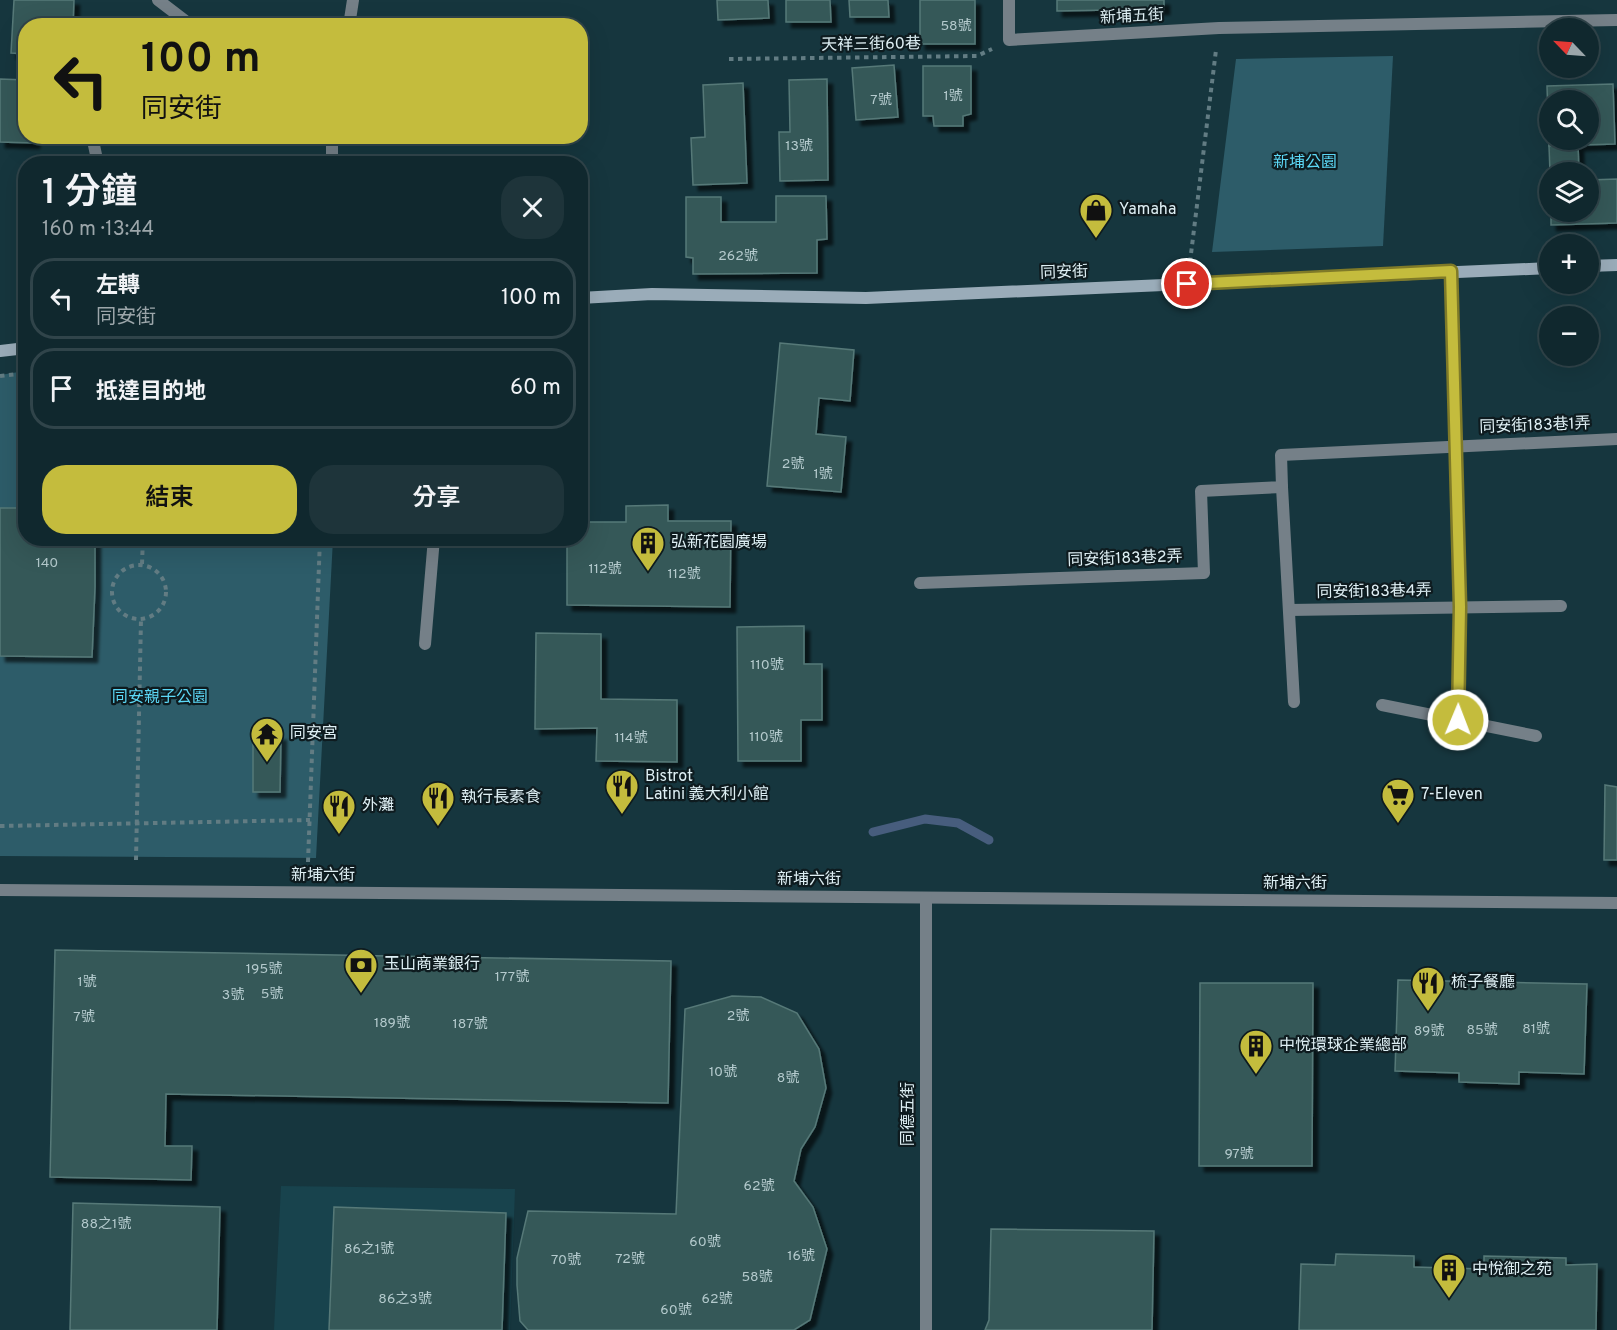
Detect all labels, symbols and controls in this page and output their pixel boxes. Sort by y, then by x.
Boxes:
street label: 新埔五街 [1100,5,1164,29]
house number: 58號 [940,18,972,35]
north arrow [1539,18,1599,78]
map controls [1539,18,1599,366]
text: 100 m [141,34,260,87]
street label: 天祥三街60巷 [821,34,921,56]
icon: left [42,42,120,120]
house number: 1號 [943,88,963,105]
button: search [1539,90,1599,150]
house number: 7號 [870,92,892,109]
text: 同安街 [141,93,222,127]
house number: 13號 [785,138,813,155]
park label: 新埔公園 [1273,153,1337,173]
button: layers [1539,162,1599,222]
text: 1 分鐘 [42,171,137,217]
button: close [501,176,564,239]
shop icon: Yamaha [1078,192,1114,239]
place label: Yamaha [1119,200,1176,220]
text: 160 m · 13:44 [42,217,154,243]
button: + [1539,234,1599,294]
house number: 262號 [718,248,758,265]
pin [1161,258,1212,309]
street label: 同安街 [1040,262,1088,284]
icon: arrive [1170,267,1203,300]
text: 左轉 [96,273,140,300]
icon: left [45,282,78,315]
text: 100 m [501,285,561,312]
text: 同安街 [96,305,156,331]
button: − [1539,306,1599,366]
icon: arrive [45,372,78,405]
text: 60 m [510,375,561,402]
text: 抵達目的地 [96,379,206,406]
street label: 同安街183巷1弄 [1479,414,1591,438]
house number: 2號 [782,456,804,473]
button: 結束 [42,465,297,534]
button: 分享 [309,465,564,534]
house number: 1號 [813,466,833,483]
building icon: 弘新花園廣場 [630,525,666,572]
place label: 弘新花園廣場 [671,533,767,553]
street label: 同安街183巷2弄 [1067,547,1183,571]
house number: 140 [36,555,58,572]
house number: 112號 [588,561,622,578]
house number: 112號 [667,566,701,583]
street label: 同安街183巷4弄 [1316,581,1432,603]
house number: 110號 [750,657,784,674]
park label: 同安親子公園 [112,688,208,708]
position arrow [1426,688,1490,752]
temple icon: 同安宮 [249,716,285,763]
place label: 同安宮 [290,724,338,744]
house number: 110號 [749,729,783,746]
house number: 114號 [615,730,647,747]
place label: Bistrot Latini 義大利小館 [645,767,769,805]
restaurant icon: Bistrot Latini 義大利小館 [604,768,640,815]
supermarket icon: 7-Eleven [1380,777,1416,824]
restaurant icon: 執行長素食 [420,780,456,827]
place label: 7-Eleven [1421,785,1483,805]
restaurant icon: 外灘 [321,788,357,835]
place label: 執行長素食 [461,788,541,808]
place label: 外灘 [362,796,394,816]
street label: 新埔六街 [291,866,355,886]
street label: 新埔六街 [777,870,841,890]
street label: 新埔六街 [1263,874,1327,894]
bank icon: 玉山商業銀行 [343,947,379,994]
place label: 玉山商業銀行 [384,955,480,975]
house number: 195號 [246,961,282,978]
restaurant icon: 梳子餐廳 [1410,965,1446,1012]
house number: 177號 [495,969,529,986]
place label: 梳子餐廳 [1451,973,1515,993]
house number: 1號 [77,974,97,991]
house number: 5號 [261,986,283,1003]
house number: 3號 [222,987,244,1004]
house number: 2號 [727,1008,749,1025]
house number: 7號 [73,1009,95,1026]
house number: 189號 [374,1015,410,1032]
house number: 187號 [453,1016,487,1033]
house number: 81號 [1522,1021,1550,1038]
house number: 85號 [1466,1022,1498,1039]
house number: 89號 [1414,1023,1444,1040]
building icon: 中悅環球企業總部 [1238,1028,1274,1075]
place label: 中悅環球企業總部 [1279,1036,1407,1056]
house number: 10號 [709,1064,737,1081]
house number: 8號 [777,1070,799,1087]
street label: 同德五街 [899,1082,919,1146]
house number: 97號 [1224,1146,1254,1163]
house number: 62號 [744,1178,774,1195]
house number: 88之1號 [81,1216,131,1233]
house number: 60號 [689,1234,721,1251]
house number: 86之1號 [344,1241,394,1258]
house number: 16號 [787,1248,815,1265]
house number: 72號 [615,1251,645,1268]
house number: 70號 [551,1252,581,1269]
building icon: 中悅御之苑 [1431,1252,1467,1299]
place label: 中悅御之苑 [1472,1260,1552,1280]
house number: 58號 [741,1269,773,1286]
house number: 86之3號 [378,1291,432,1308]
house number: 62號 [702,1291,732,1308]
house number: 60號 [660,1302,692,1319]

